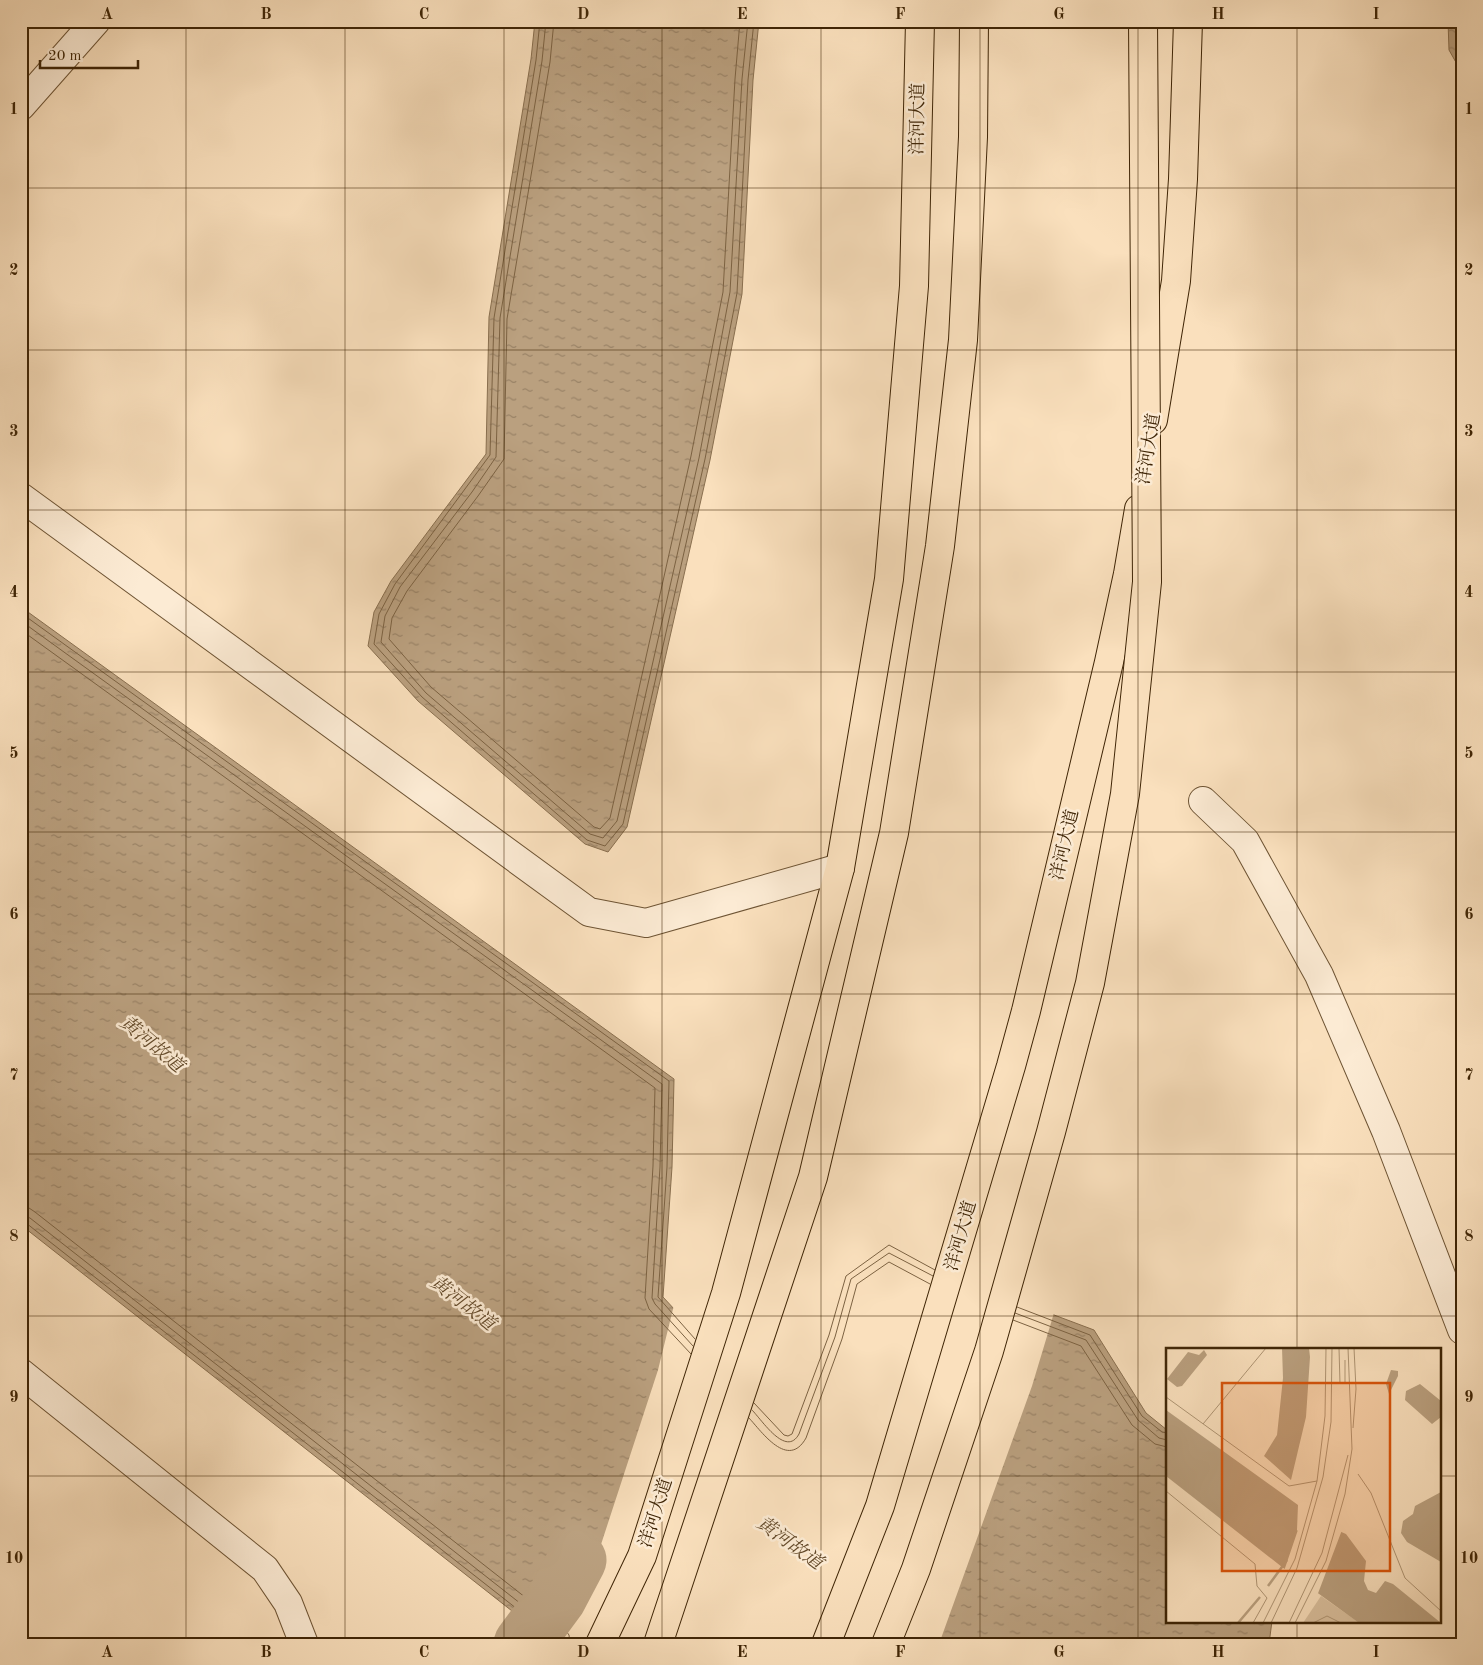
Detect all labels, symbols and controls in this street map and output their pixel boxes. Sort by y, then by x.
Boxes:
text: A [101,7,113,23]
text: B [260,7,272,23]
text: C [419,7,429,23]
text: D [577,7,589,23]
text: E [736,7,748,23]
text: F [895,7,906,23]
text: G [1053,7,1065,23]
text: H [1211,7,1225,23]
text: I [1372,7,1380,23]
scale bar [40,38,138,70]
text: 20 m [48,49,82,64]
street label: 洋河大道 [906,83,928,155]
text: 1 [9,102,19,118]
text: 1 [1464,102,1474,118]
text: 2 [9,263,19,279]
text: 2 [1464,263,1474,279]
street label: 洋河大道 [1133,412,1164,486]
text: 3 [9,424,19,440]
text: 3 [1464,424,1474,440]
text: 4 [9,585,19,601]
text: 4 [1464,585,1474,601]
text: 5 [9,746,19,762]
text: 5 [1464,746,1474,762]
street label: 洋河大道 [1046,807,1082,882]
text: 6 [9,907,19,923]
text: 6 [1464,907,1474,923]
water label: 黄河故道 [116,1012,190,1079]
text: 7 [9,1068,19,1084]
text: 7 [1464,1068,1474,1084]
street label: 洋河大道 [941,1198,980,1273]
text: 8 [9,1229,19,1245]
text: 8 [1464,1229,1474,1245]
water label: 黄河故道 [426,1272,501,1337]
inset map [1166,1348,1440,1622]
text: 9 [9,1390,19,1406]
text: 9 [1464,1390,1474,1406]
street label: 洋河大道 [634,1475,676,1550]
water label: 黄河故道 [753,1512,829,1576]
text: 10 [5,1551,23,1567]
text: 10 [1460,1551,1478,1567]
text: A [101,1645,113,1661]
text: B [260,1645,272,1661]
text: C [419,1645,429,1661]
text: D [577,1645,589,1661]
text: E [736,1645,748,1661]
text: F [895,1645,906,1661]
text: G [1053,1645,1065,1661]
text: H [1211,1645,1225,1661]
text: I [1372,1645,1380,1661]

